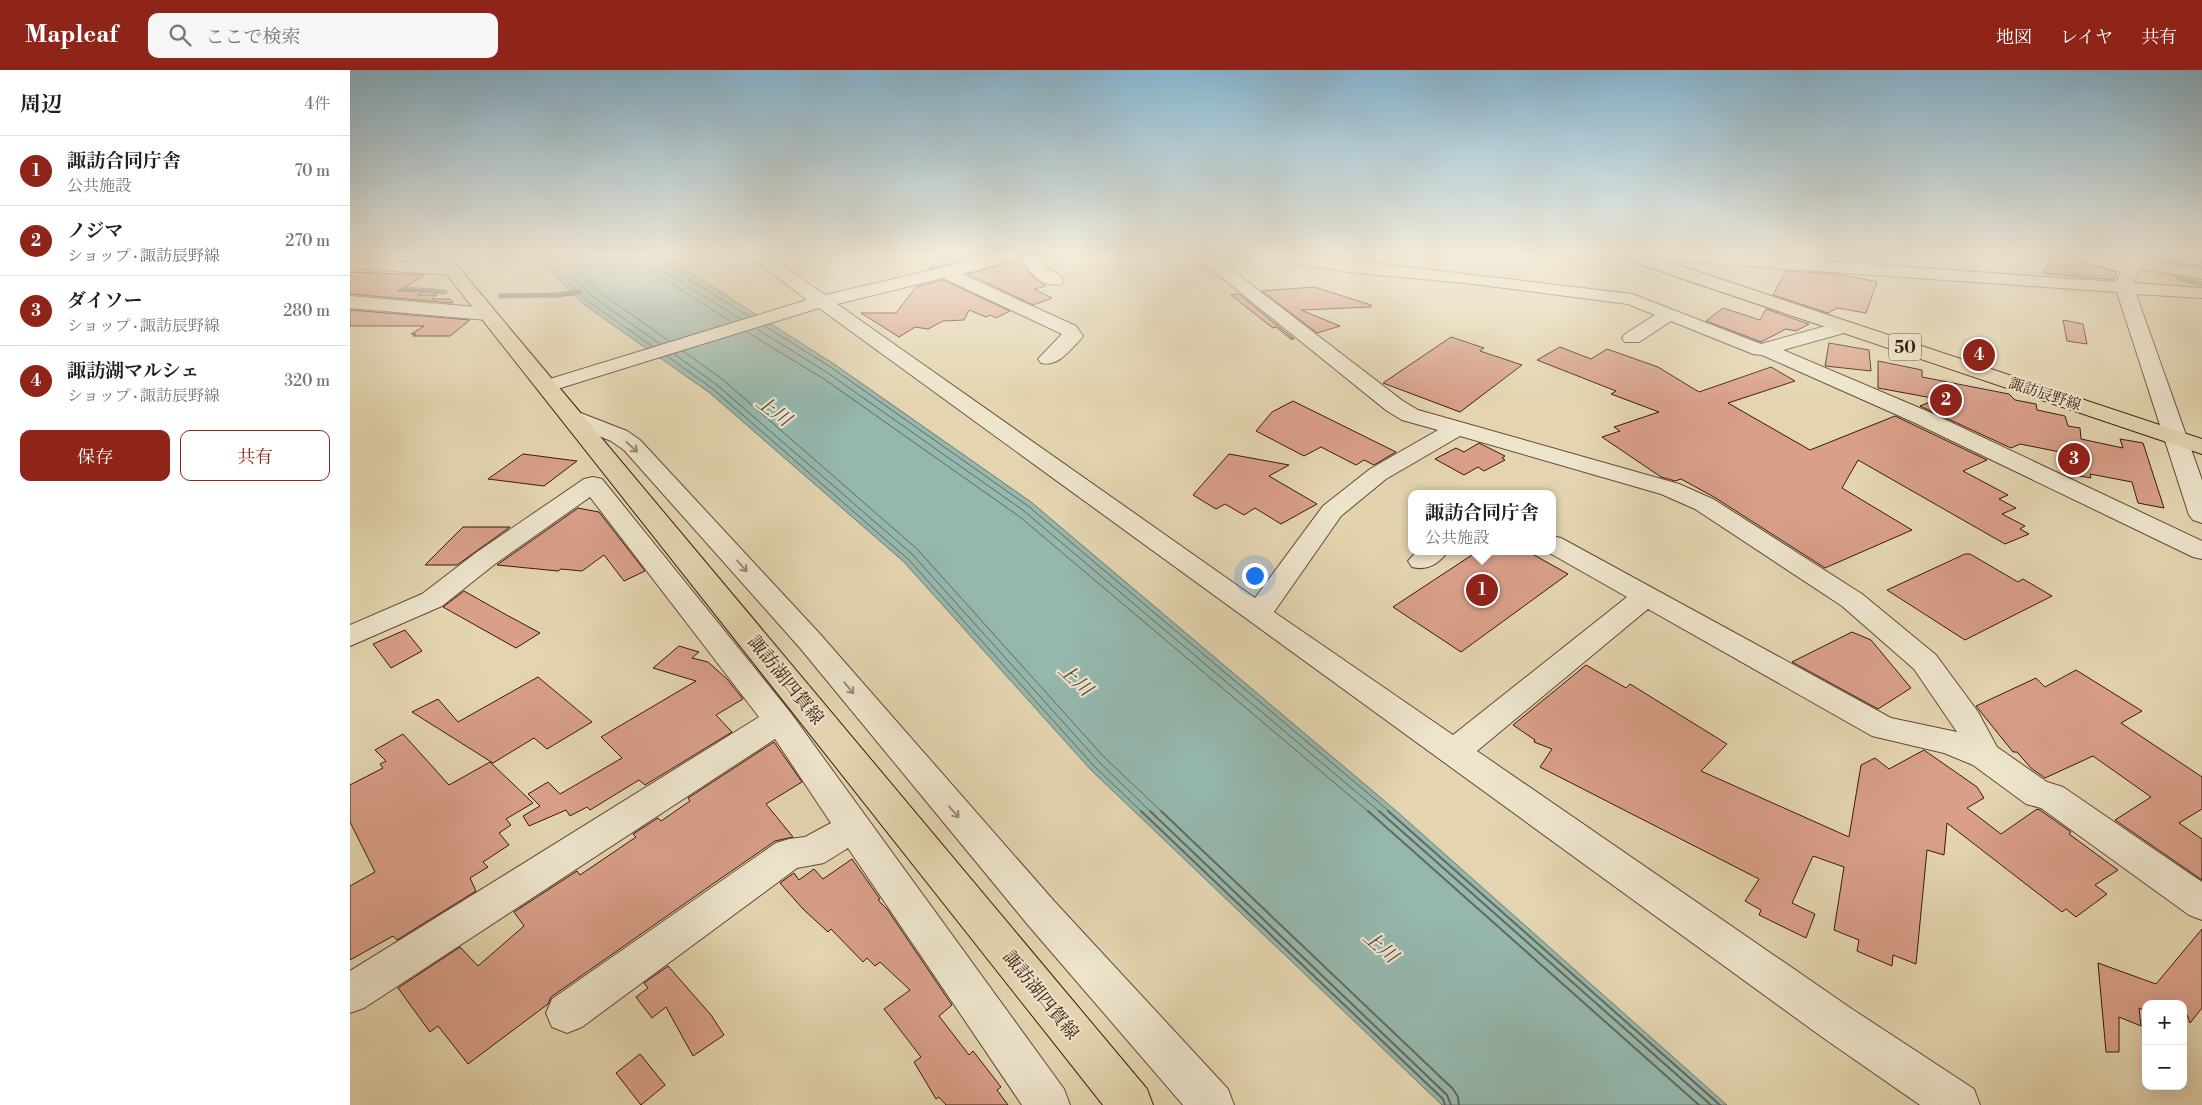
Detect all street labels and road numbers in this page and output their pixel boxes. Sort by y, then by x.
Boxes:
road number: 50 [1889,334,1921,360]
street label: 諏訪辰野線 [2006,374,2083,415]
street label: 諏訪湖四賀線 [743,631,829,730]
street label: 諏訪湖四賀線 [998,946,1084,1045]

